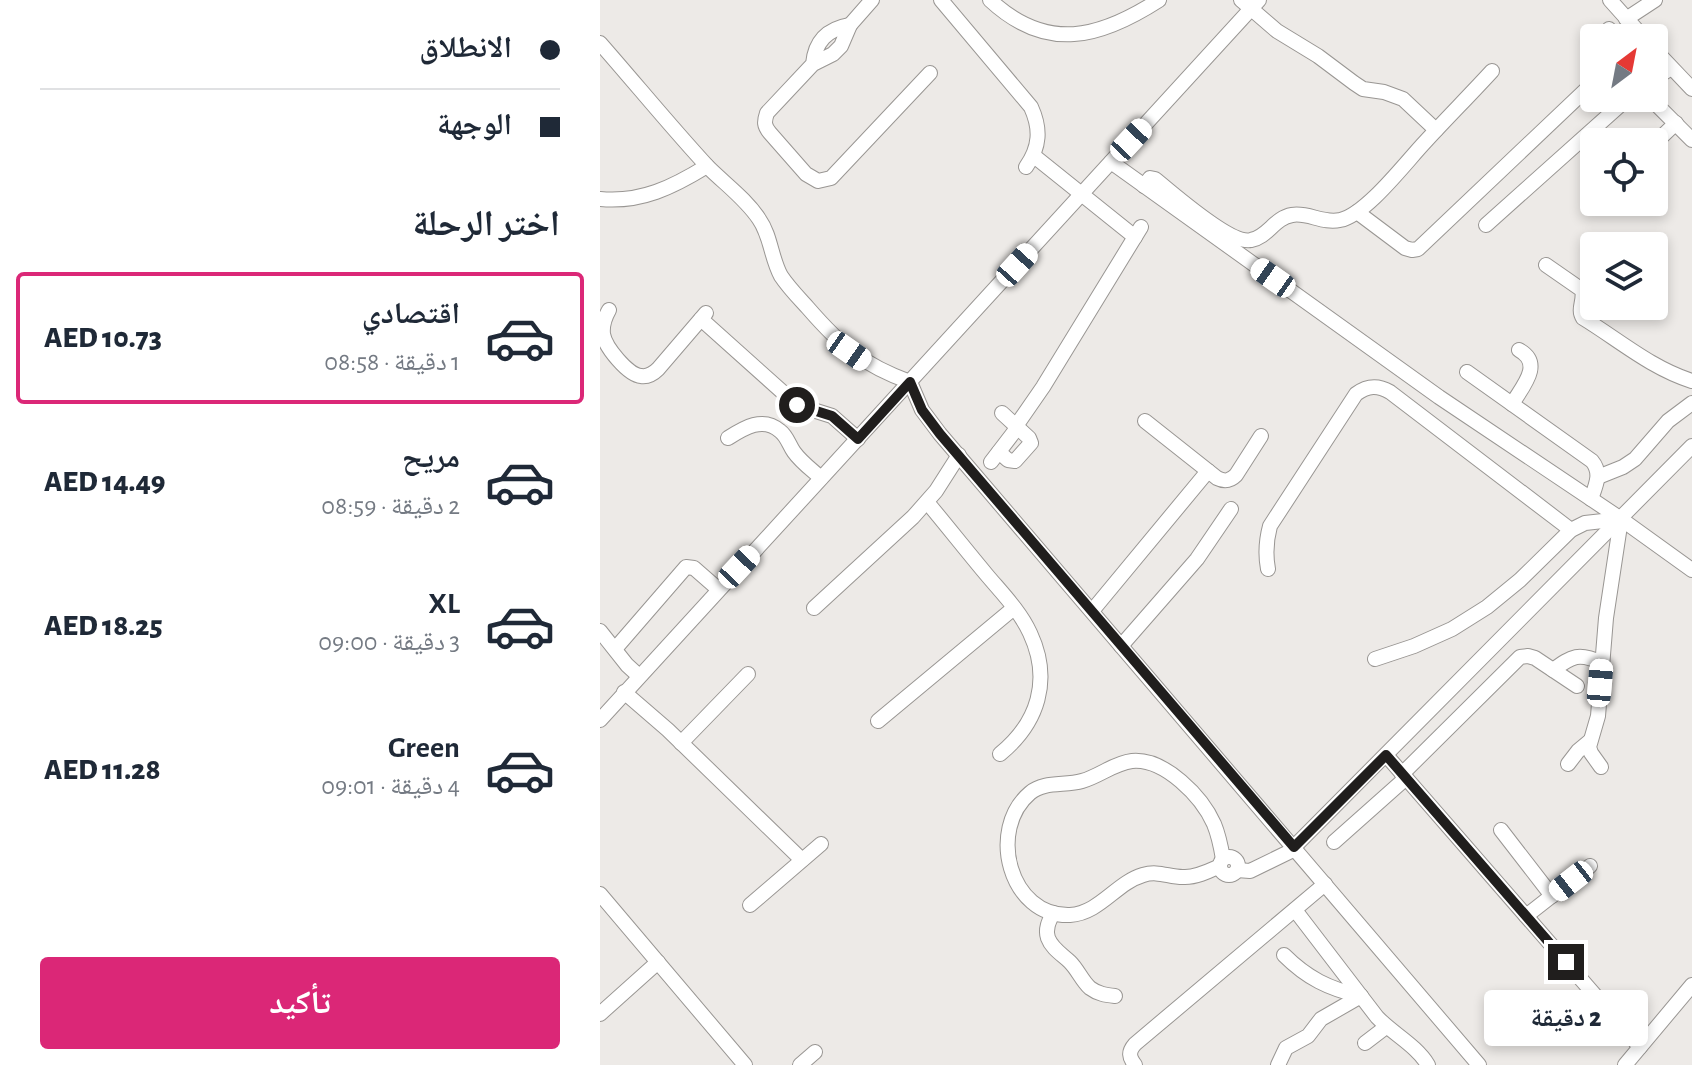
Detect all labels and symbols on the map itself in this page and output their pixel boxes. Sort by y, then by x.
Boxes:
north arrow [1580,24,1668,112]
car [1106,114,1156,166]
car [992,239,1042,291]
car [1246,254,1300,302]
car [822,327,876,375]
route start [779,387,815,423]
car [714,541,764,593]
car [1586,658,1614,708]
car [1545,857,1597,905]
route end [1548,944,1584,980]
callout: 2 دقيقة [1484,990,1648,1046]

